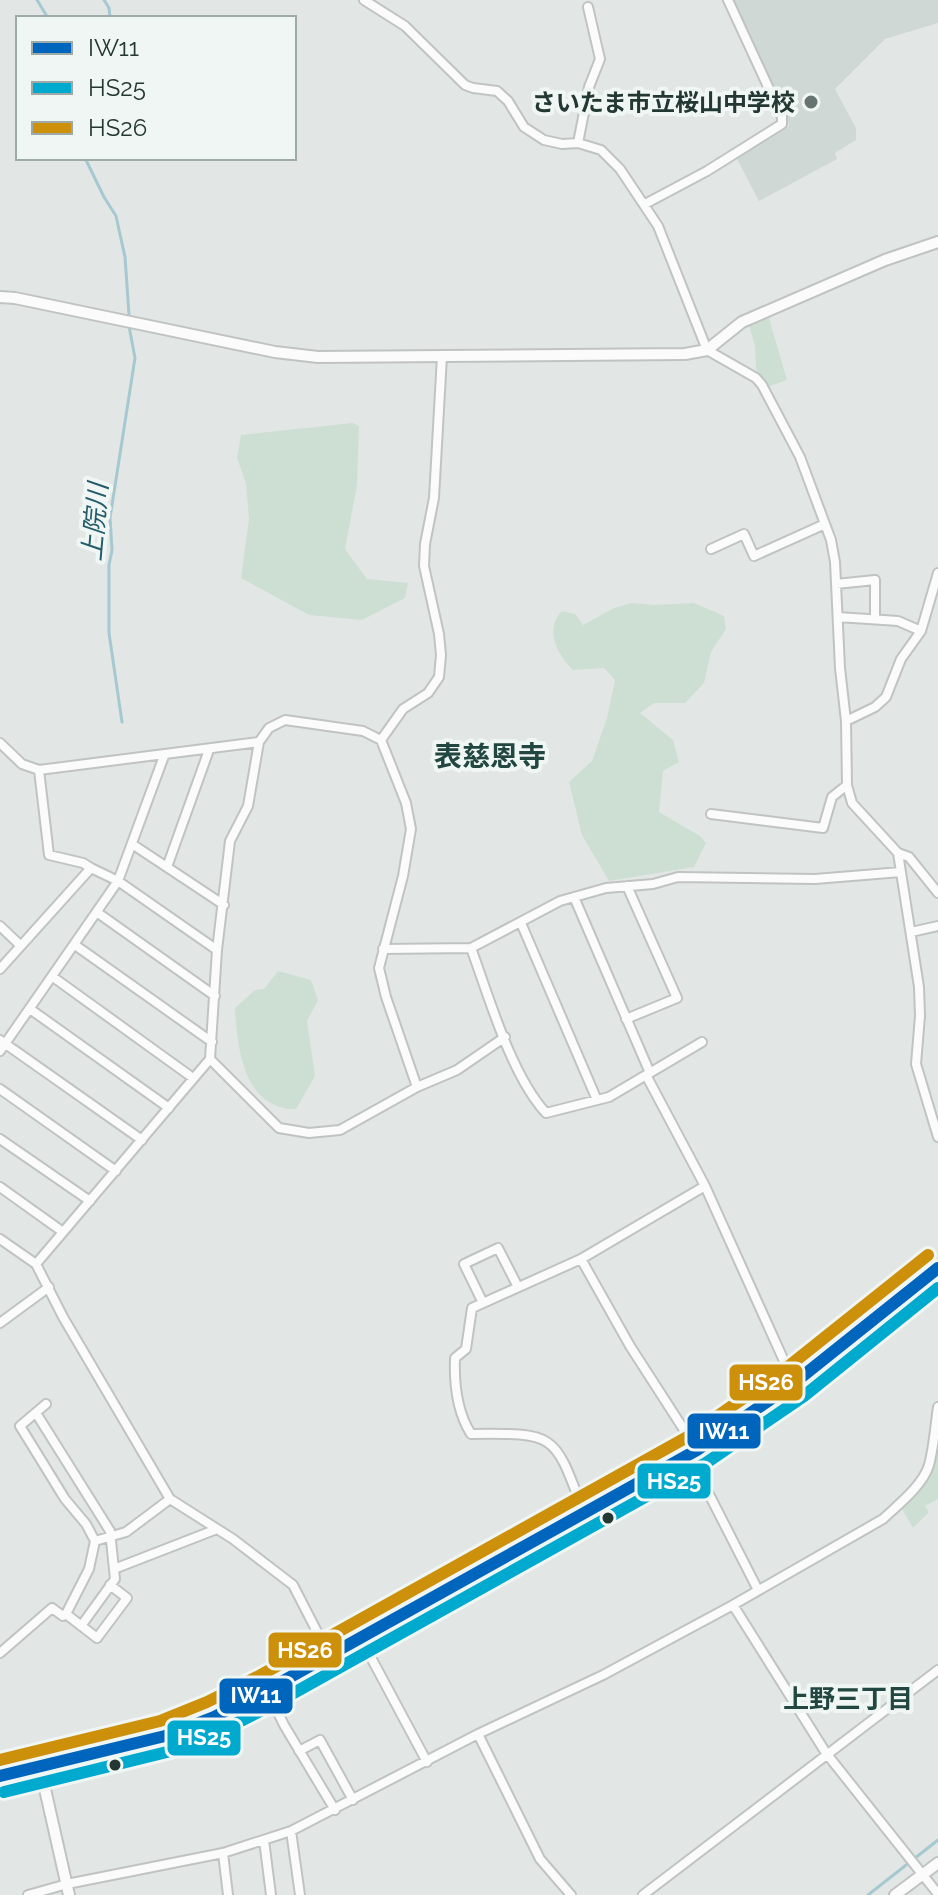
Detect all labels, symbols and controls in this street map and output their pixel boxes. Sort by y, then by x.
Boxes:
legend [16,16,296,160]
text: IW11 [88,33,139,62]
text: HS25 [88,73,146,102]
place label: さいたま市立桜山中学校 [532,88,795,117]
marker: さいたま市立桜山中学校 [802,93,820,111]
text: HS26 [88,113,147,142]
water label: 上院川 [77,479,114,562]
district label: 表慈恩寺 [434,740,546,773]
line badge: HS26 [728,1363,804,1402]
text: HS26 [738,1369,794,1395]
line badge: IW11 [686,1412,762,1450]
text: IW11 [699,1418,750,1444]
line badge: HS25 [636,1462,712,1500]
text: HS25 [647,1468,701,1494]
unlabelled marker [600,1510,616,1526]
line badge: HS26 [267,1631,343,1669]
text: HS26 [277,1637,333,1663]
line badge: IW11 [218,1677,294,1715]
text: IW11 [231,1682,282,1708]
district label: 上野三丁目 [783,1684,913,1714]
line badge: HS25 [166,1719,242,1757]
text: HS25 [177,1724,231,1750]
unlabelled marker [107,1757,123,1773]

